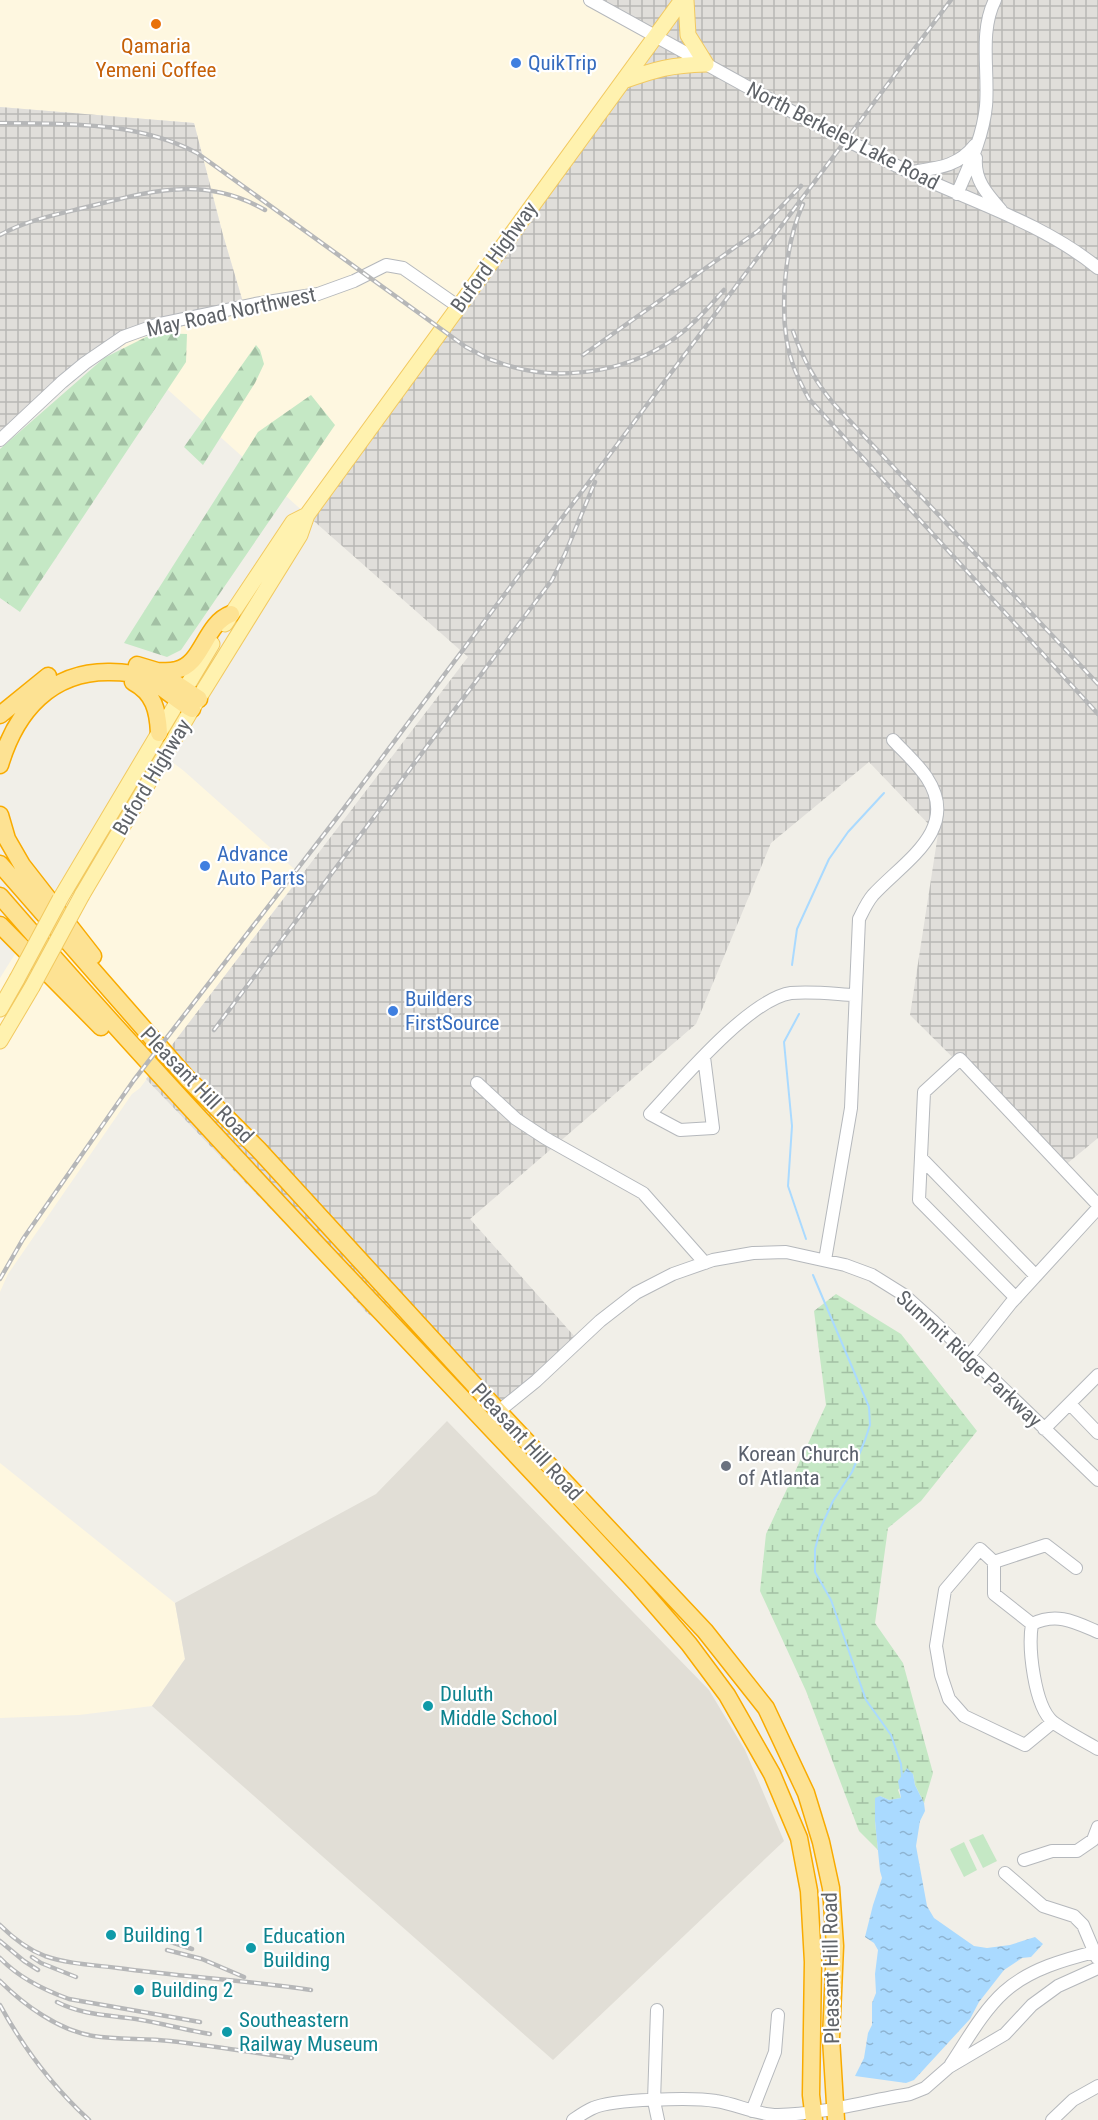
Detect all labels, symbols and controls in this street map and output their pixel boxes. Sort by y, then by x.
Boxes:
marker: Qamaria Yemeni Coffee [149,17,163,31]
place label: Qamaria Yemeni Coffee [96,34,217,82]
place label: QuikTrip [528,51,597,75]
marker: QuikTrip [509,56,523,70]
street label: North Berkeley Lake Road [743,77,943,195]
street label: Buford Highway [446,197,542,317]
street label: May Road Northwest [144,282,318,342]
street label: Buford Highway [108,715,196,839]
place label: Advance Auto Parts [217,842,305,890]
marker: Advance Auto Parts [198,859,212,873]
place label: Builders FirstSource [405,987,500,1035]
marker: Builders FirstSource [386,1004,400,1018]
street label: Pleasant Hill Road [136,1022,258,1148]
street label: Summit Ridge Parkway [891,1286,1047,1433]
street label: Pleasant Hill Road [467,1378,587,1506]
place label: Korean Church of Atlanta [738,1442,859,1490]
marker: Korean Church of Atlanta [719,1459,733,1473]
place label: Duluth Middle School [440,1682,558,1730]
marker: Duluth Middle School [421,1699,435,1713]
street label: Pleasant Hill Road [818,1892,844,2044]
place label: Building 1 [123,1923,205,1947]
place label: Education Building [263,1924,345,1972]
marker: Building 1 [104,1928,118,1942]
marker: Education Building [244,1941,258,1955]
place label: Building 2 [151,1978,233,2002]
marker: Building 2 [132,1983,146,1997]
place label: Southeastern Railway Museum [239,2008,378,2056]
marker: Southeastern Railway Museum [220,2025,234,2039]

